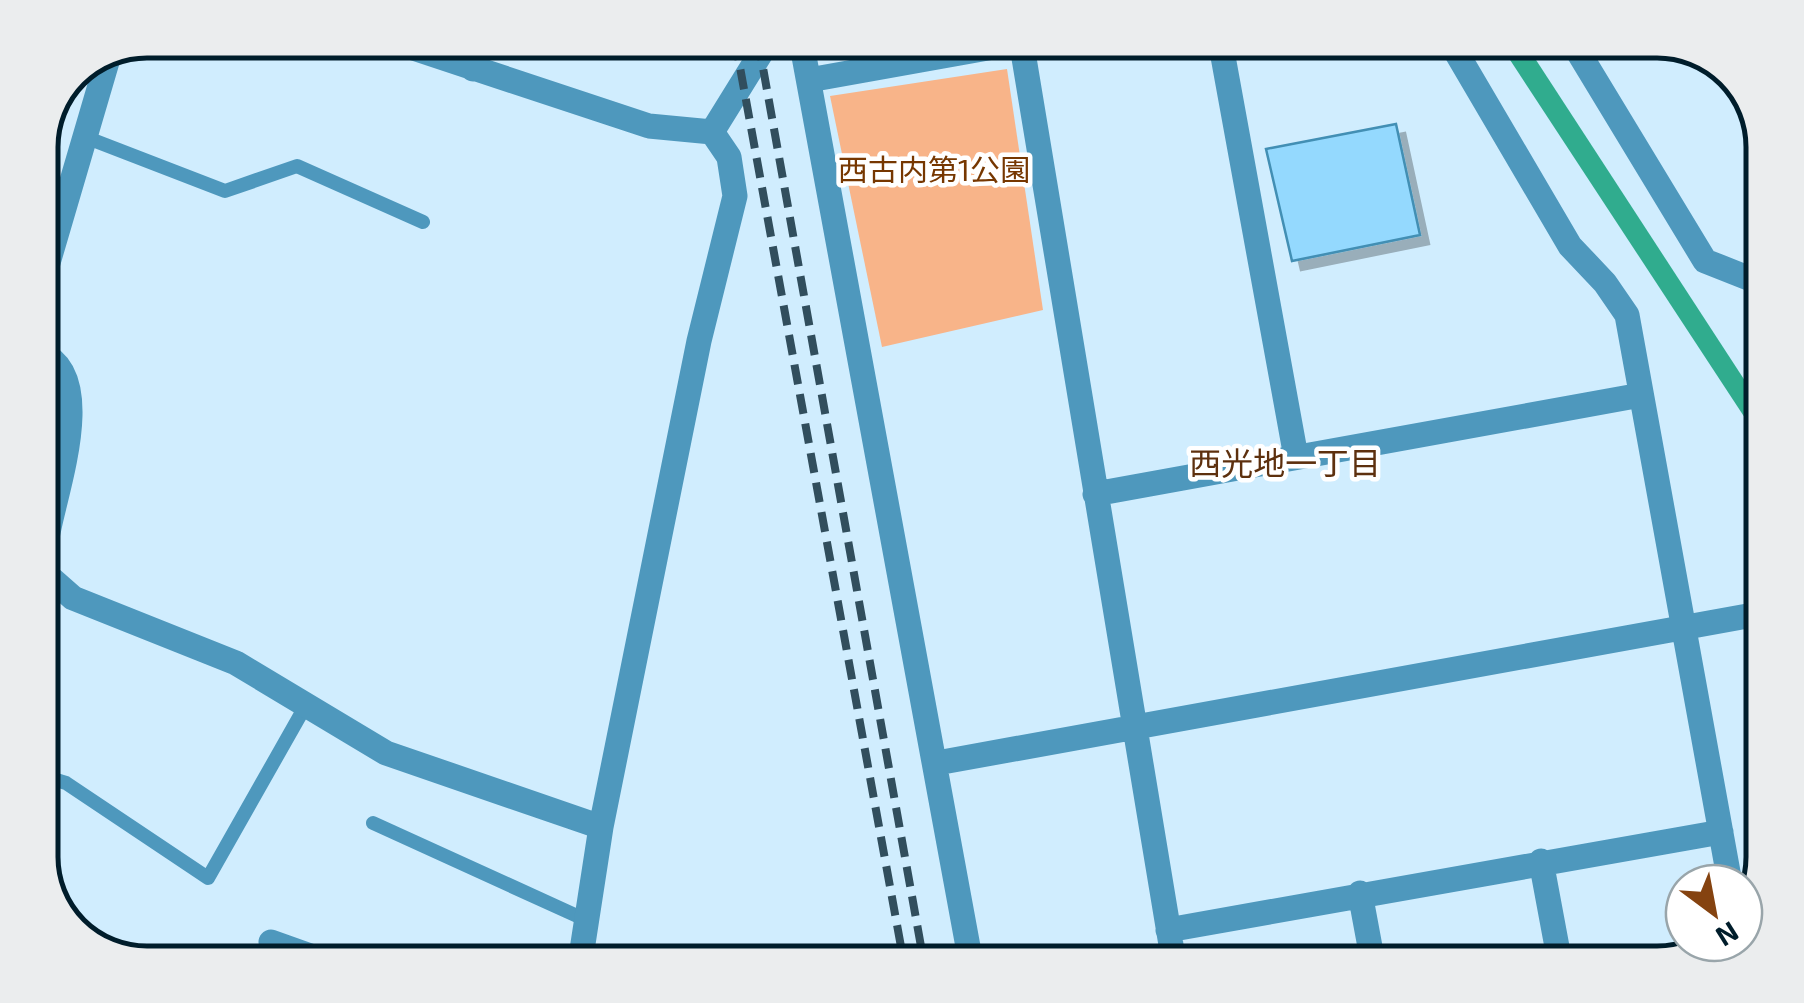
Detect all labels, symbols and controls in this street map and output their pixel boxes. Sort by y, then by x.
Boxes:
park label: 西古内第1公園 [838,151,1030,187]
district label: 西光地一丁目 [1189,443,1381,481]
north arrow [1664,863,1764,963]
text: N [1710,915,1745,955]

